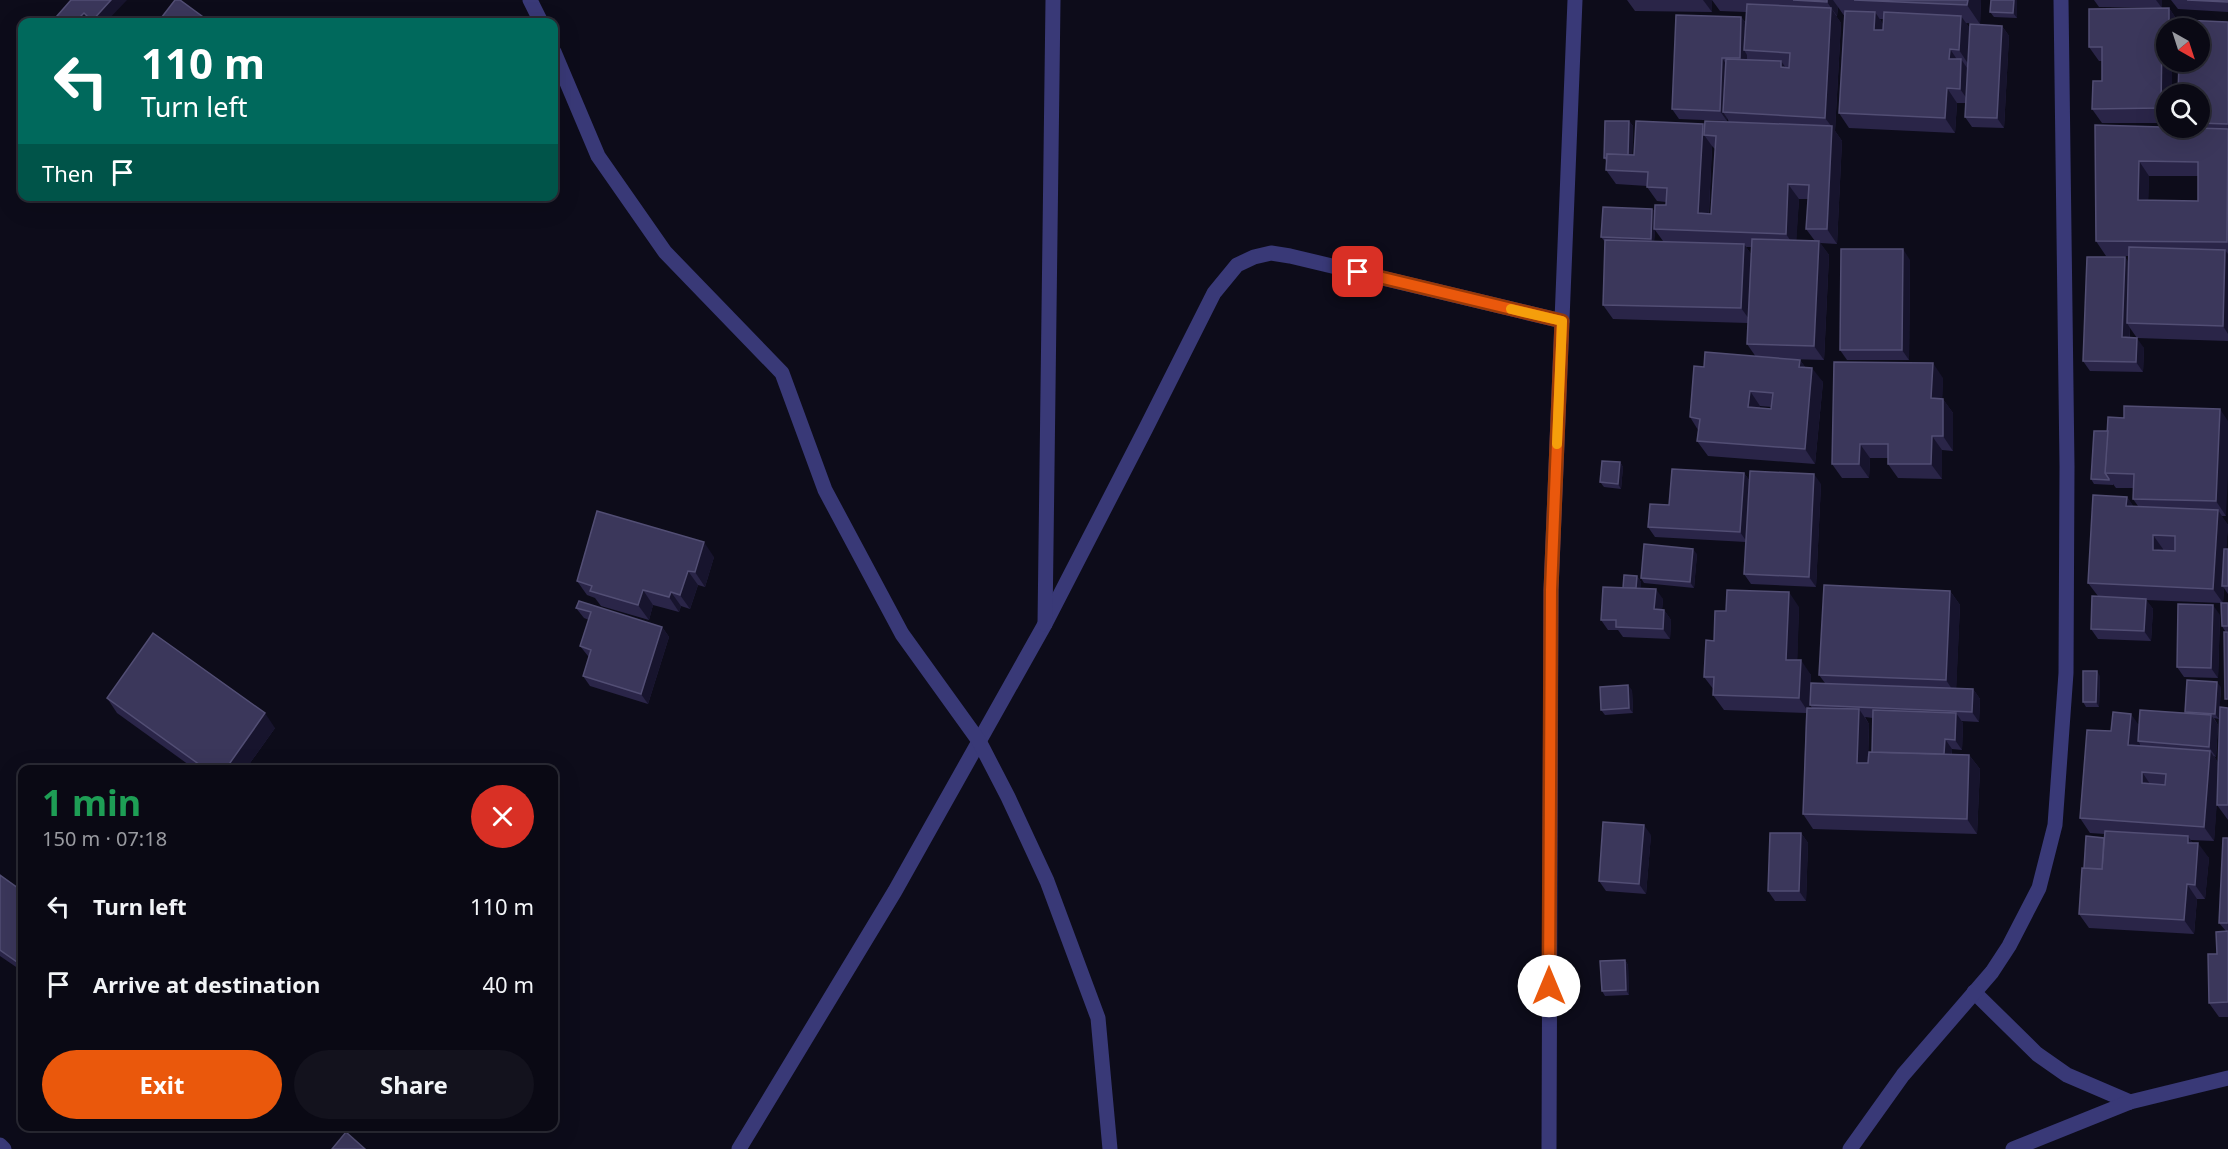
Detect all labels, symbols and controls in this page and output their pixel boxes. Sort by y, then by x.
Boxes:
north arrow [2156,18,2210,72]
map controls [2156,18,2210,138]
text: 110 m [141,34,265,91]
icon: left [42,42,120,120]
button: search [2156,84,2210,138]
text: Turn left [141,88,247,125]
icon: arrive [106,156,139,189]
text: Then [42,158,94,188]
pin [1332,246,1383,297]
icon: arrive [1341,255,1374,288]
text: 1 min [42,778,141,827]
button: close [471,785,534,848]
text: 150 m · 07:18 [42,825,167,852]
icon: left [42,890,75,923]
text: Turn left [93,891,187,921]
text: 110 m [470,891,534,921]
position arrow [1517,954,1581,1018]
icon: arrive [42,968,75,1001]
text: Arrive at destination [93,969,320,999]
text: 40 m [483,969,534,999]
button: Exit [42,1050,282,1119]
button: Share [294,1050,534,1119]

